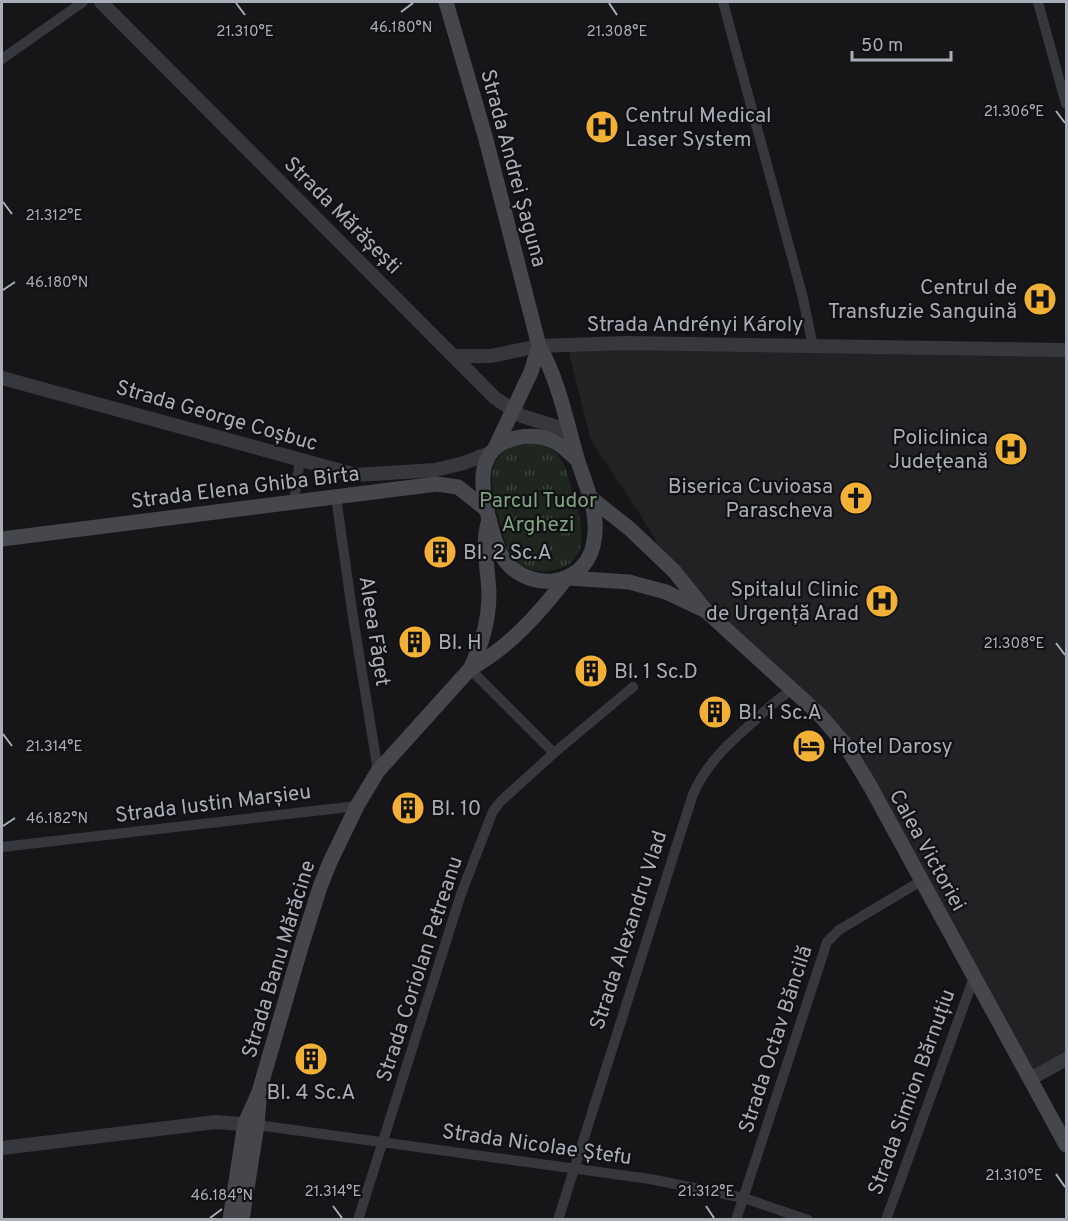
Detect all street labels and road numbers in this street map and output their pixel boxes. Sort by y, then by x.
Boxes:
street label: Strada Andrei Șaguna [473,67,552,270]
street label: Strada Mărășești [277,151,407,281]
street label: Strada Andrényi Károly [587,312,803,339]
street label: Strada George Coșbuc [113,375,321,458]
street label: Strada Elena Ghiba Birta [129,461,361,516]
street label: Aleea Făget [351,574,396,688]
street label: Strada Iustin Marșieu [114,779,313,830]
street label: Calea Victoriei [882,785,971,916]
street label: Strada Alexandru Vlad [584,827,674,1033]
street label: Strada Coriolan Petreanu [371,853,470,1086]
street label: Strada Banu Mărăcine [236,857,322,1062]
street label: Strada Octav Băncilă [733,942,819,1137]
street label: Strada Simion Bărnuțiu [863,986,962,1199]
street label: Strada Nicolae Ștefu [440,1119,633,1172]

